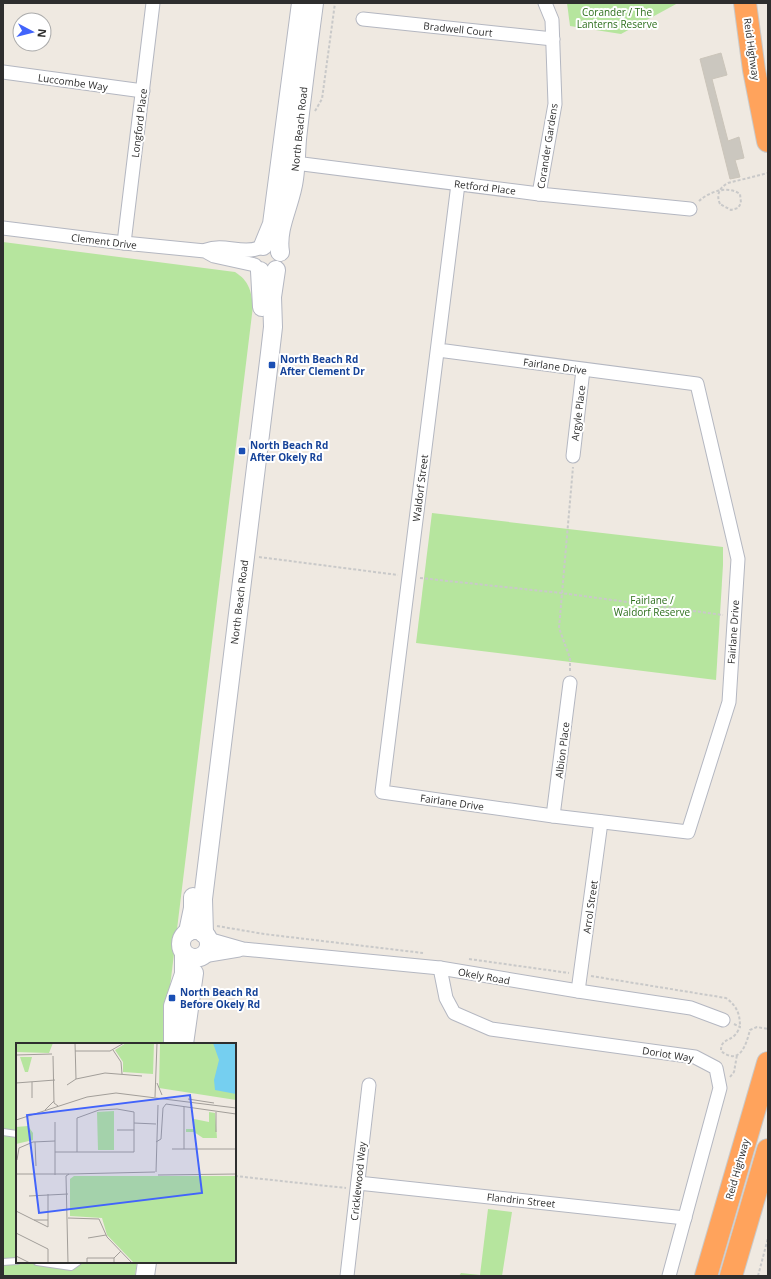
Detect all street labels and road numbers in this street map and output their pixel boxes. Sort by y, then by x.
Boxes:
street label: Reid Highway [741,17,763,82]
street label: Bradwell Court [423,18,494,40]
street label: Luccombe Way [37,70,110,94]
street label: North Beach Road [288,86,310,172]
street label: Longford Place [128,87,150,158]
street label: Corander Gardens [533,102,561,190]
street label: Retford Place [453,176,517,198]
street label: Clement Drive [70,230,138,252]
street label: Fairlane Drive [522,355,588,377]
street label: Argyle Place [568,384,588,442]
street label: Waldorf Street [409,453,431,522]
street label: North Beach Road [227,559,251,645]
street label: Fairlane Drive [724,599,742,665]
street label: Albion Place [552,721,572,779]
street label: Fairlane Drive [419,791,485,813]
street label: Arrol Street [579,879,601,935]
street label: Okely Road [457,965,511,987]
street label: Doriot Way [641,1043,696,1065]
street label: Reid Highway [722,1136,753,1201]
street label: Cricklewood Way [347,1140,369,1221]
street label: Flandrin Street [486,1189,556,1211]

